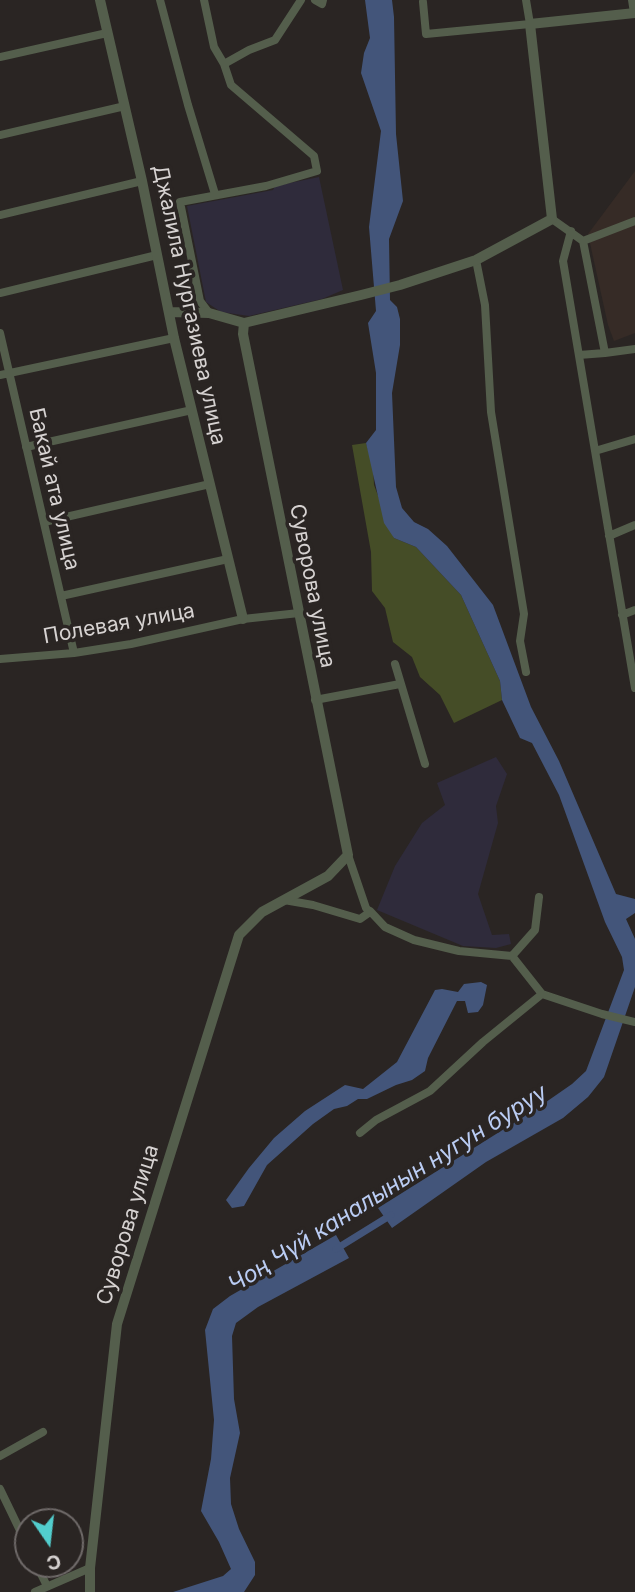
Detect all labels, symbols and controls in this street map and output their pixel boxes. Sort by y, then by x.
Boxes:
street label: Джалила Нургазиева улица [147,163,231,447]
street label: Бакай ата улица [23,405,85,573]
street label: Суворова улица [284,502,340,670]
street label: Полевая улица [41,598,197,650]
water label: Чоң Чүй каналынын нугун буруу [223,1079,553,1299]
street label: Суворова улица [92,1142,164,1308]
north arrow [14,1508,84,1578]
text: С [44,1549,63,1575]

